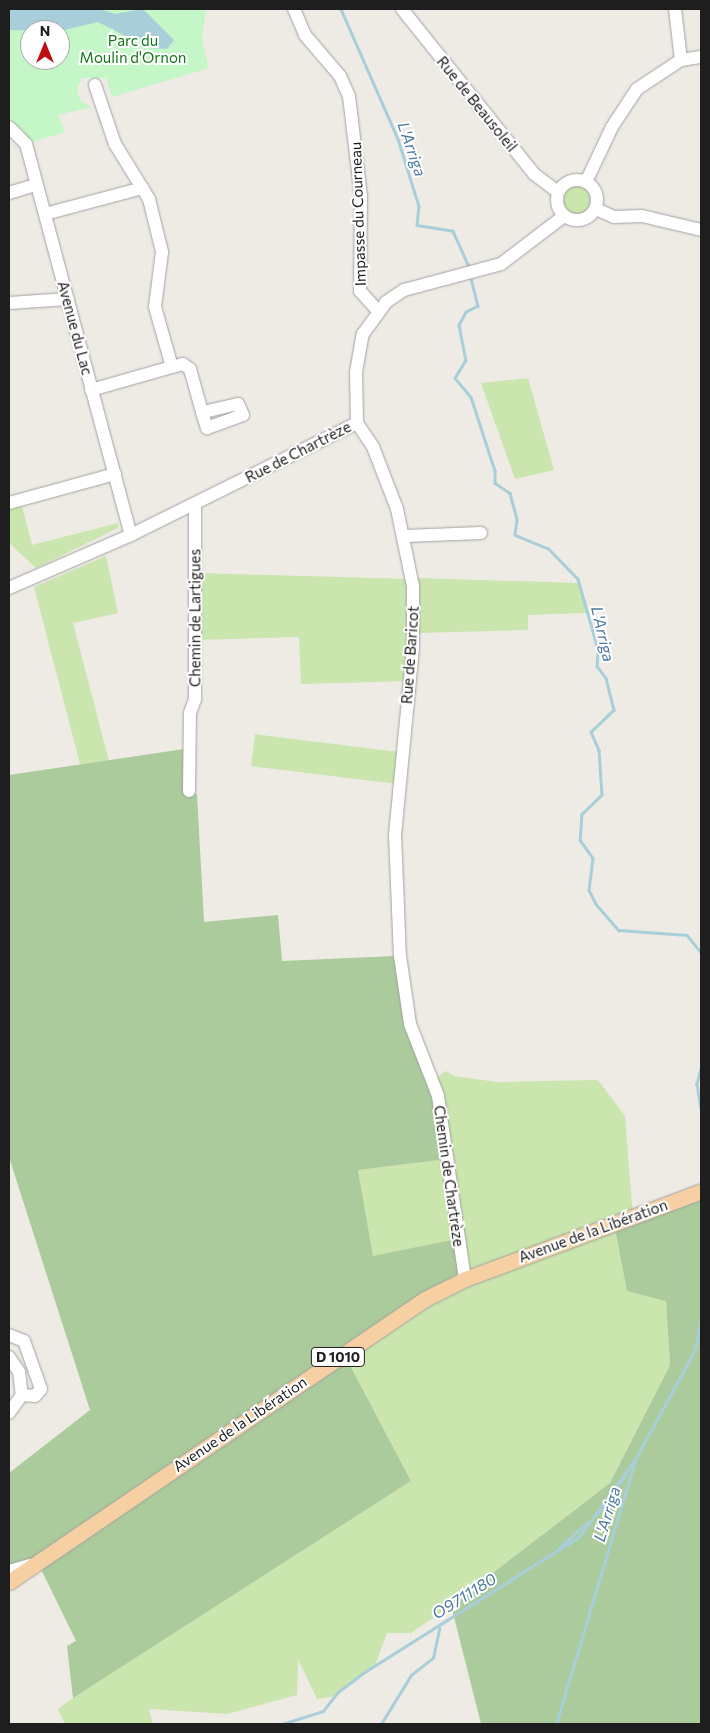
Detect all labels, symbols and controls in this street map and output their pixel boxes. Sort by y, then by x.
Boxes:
north arrow [20,20,70,70]
text: N [40,22,50,39]
park label: Parc du Moulin d'Ornon [80,31,186,66]
street label: Rue de Beausoleil [433,53,521,155]
water label: L'Arriga [394,119,430,179]
street label: Impasse du Courneau [346,141,370,287]
street label: Avenue du Lac [54,279,96,377]
street label: Rue de Chartrèze [242,418,354,486]
street label: Chemin de Lartigues [186,549,204,687]
water label: L'Arriga [587,604,619,664]
street label: Rue de Baricot [398,605,422,705]
street label: Chemin de Chartrèze [430,1104,468,1248]
street label: Avenue de la Libération [516,1196,670,1266]
road number: D 1010 [310,1345,366,1368]
street label: Avenue de la Libération [170,1373,310,1475]
water label: L'Arriga [590,1484,624,1544]
water label: O9711180 [428,1569,500,1623]

